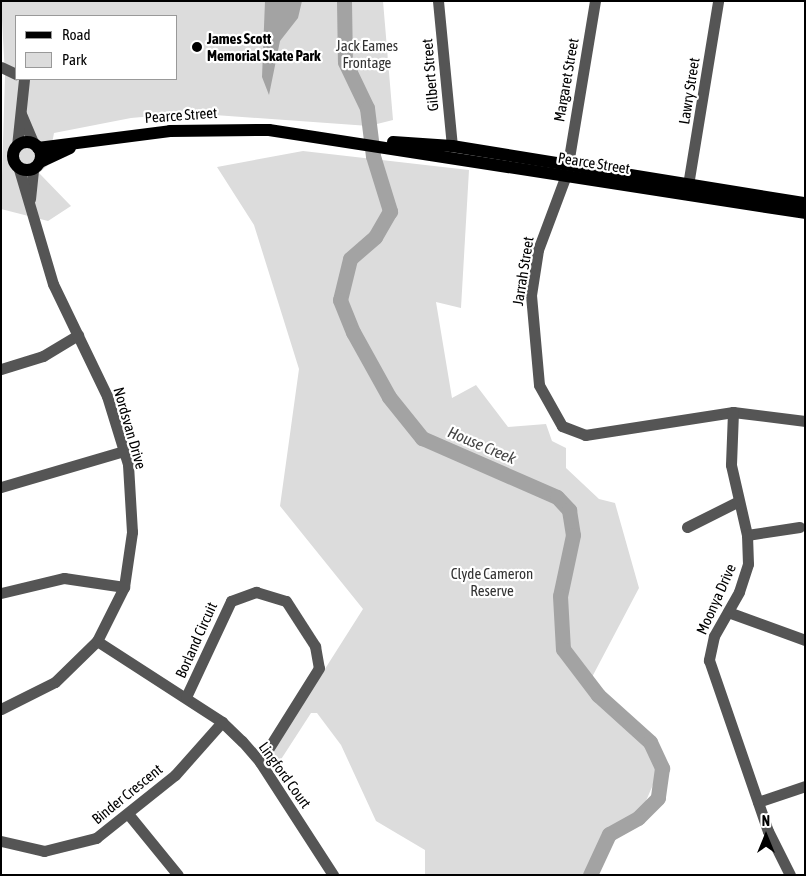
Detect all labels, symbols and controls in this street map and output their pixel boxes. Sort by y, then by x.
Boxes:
legend [15,15,178,80]
text: Road [62,26,91,43]
place label: James Scott Memorial Skate Park [207,29,321,64]
park label: Jack Eames Frontage [336,36,398,71]
street label: Margaret Street [550,37,582,123]
street label: Gilbert Street [418,38,442,112]
marker: James Scott Memorial Skate Park [191,41,203,53]
text: Park [62,51,87,68]
street label: Lawry Street [675,56,703,126]
street label: Pearce Street [144,103,218,127]
street label: Pearce Street [557,148,631,178]
street label: Jarrah Street [509,235,537,307]
street label: Nordsvan Drive [110,385,150,471]
water label: House Creek [445,422,519,468]
street label: Moonya Drive [692,561,740,637]
park label: Clyde Cameron Reserve [451,564,533,599]
street label: Borland Circuit [171,599,221,681]
street label: Lingford Court [255,738,315,812]
street label: Binder Crescent [88,760,166,828]
north arrow [741,811,791,861]
text: N [762,813,770,829]

